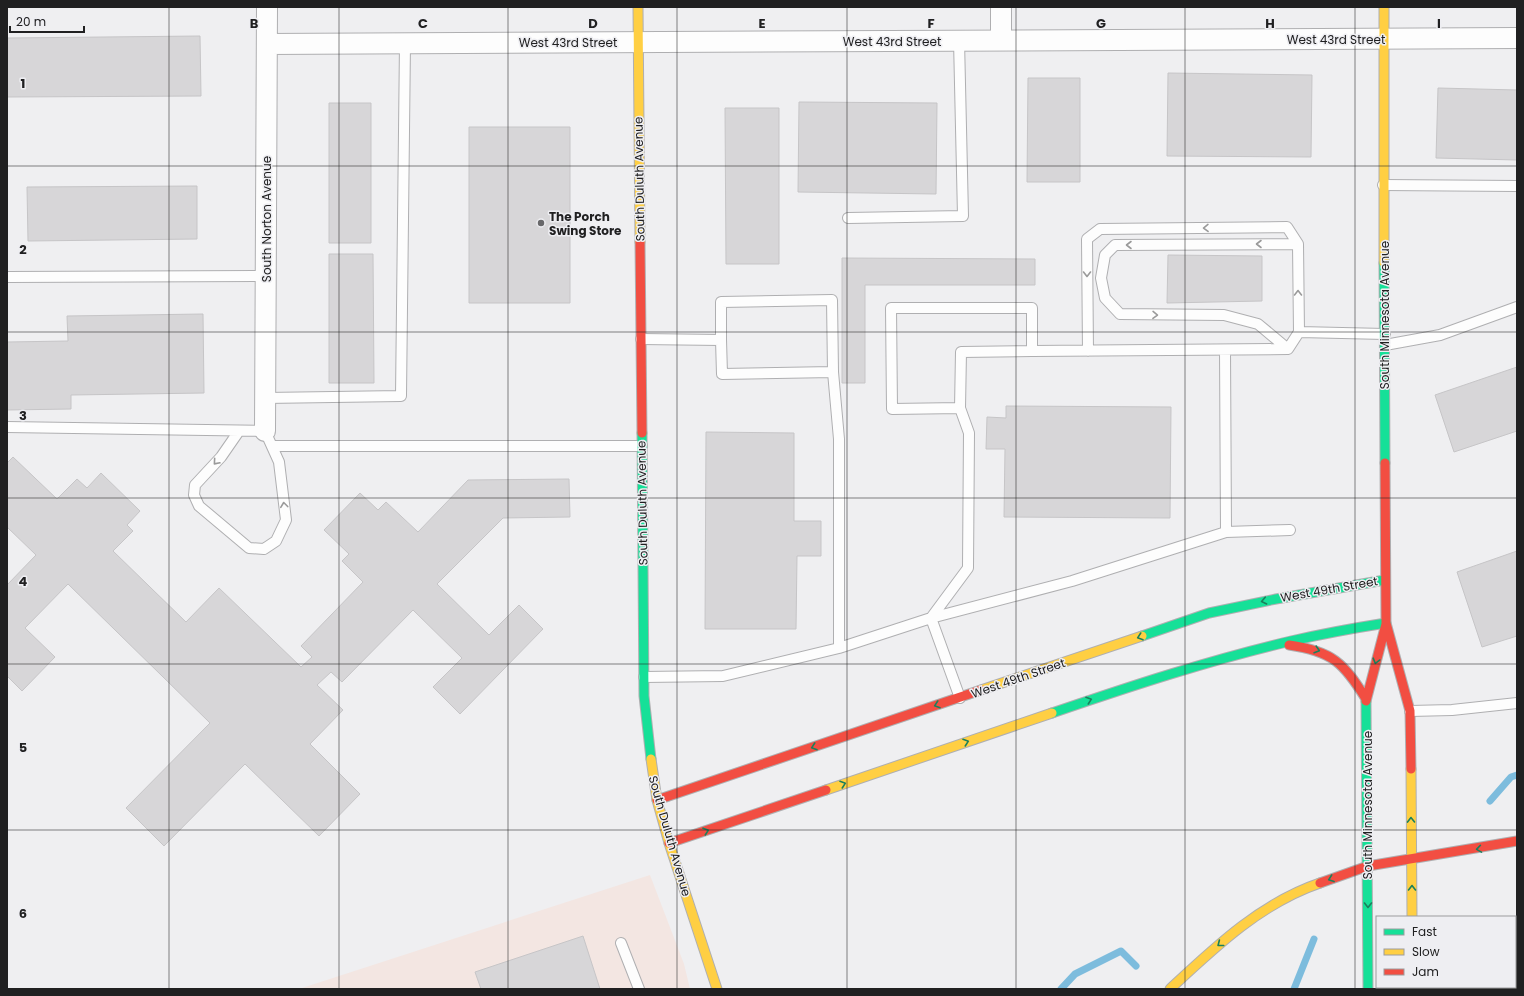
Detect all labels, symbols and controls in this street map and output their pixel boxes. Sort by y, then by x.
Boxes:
scale bar [10,8,84,34]
text: 20 m [16,13,46,30]
text: B [250,14,259,33]
text: C [418,14,428,33]
text: D [588,14,598,33]
text: E [758,14,766,33]
text: F [927,14,935,33]
text: G [1096,14,1106,33]
text: H [1265,14,1275,33]
text: I [1437,14,1441,33]
street label: West 43rd Street [1287,31,1385,48]
street label: West 43rd Street [843,33,941,50]
street label: West 43rd Street [519,34,617,51]
text: 1 [21,74,25,93]
street label: South Duluth Avenue [629,116,649,242]
street label: South Norton Avenue [258,156,275,282]
place label: The Porch Swing Store [549,208,622,239]
marker: The Porch Swing Store [536,218,546,228]
one-way arrow [1203,224,1209,232]
text: 2 [19,240,27,259]
one-way arrow [1256,240,1262,248]
one-way arrow [1126,241,1132,249]
street label: South Minnesota Avenue [1376,241,1393,389]
one-way arrow [1083,271,1091,277]
one-way arrow [1294,290,1302,296]
one-way arrow [1152,310,1158,319]
text: 3 [19,406,27,425]
street label: South Duluth Avenue [632,440,652,566]
one-way arrow [213,457,220,465]
one-way arrow [280,502,289,508]
text: 4 [19,572,28,591]
street label: West 49th Street [1279,572,1379,606]
one-way arrow [1261,597,1267,605]
one-way arrow [1136,632,1143,640]
one-way arrow [1313,645,1320,654]
street label: West 49th Street [969,654,1067,702]
one-way arrow [1373,658,1381,664]
one-way arrow [1085,696,1092,705]
one-way arrow [934,701,941,709]
street label: South Minnesota Avenue [1359,731,1376,879]
text: 5 [19,738,27,757]
one-way arrow [962,738,969,747]
one-way arrow [810,743,817,751]
street label: South Duluth Avenue [645,774,695,898]
one-way arrow [839,780,846,789]
one-way arrow [1407,817,1415,823]
one-way arrow [703,827,710,835]
one-way arrow [1476,844,1482,853]
one-way arrow [1327,874,1334,883]
one-way arrow [1408,885,1416,891]
one-way arrow [1364,902,1372,908]
text: 6 [19,904,27,923]
legend [1376,916,1516,988]
text: Fast [1412,923,1437,940]
one-way arrow [1217,940,1224,947]
text: Slow [1412,943,1440,960]
text: Jam [1412,963,1439,980]

